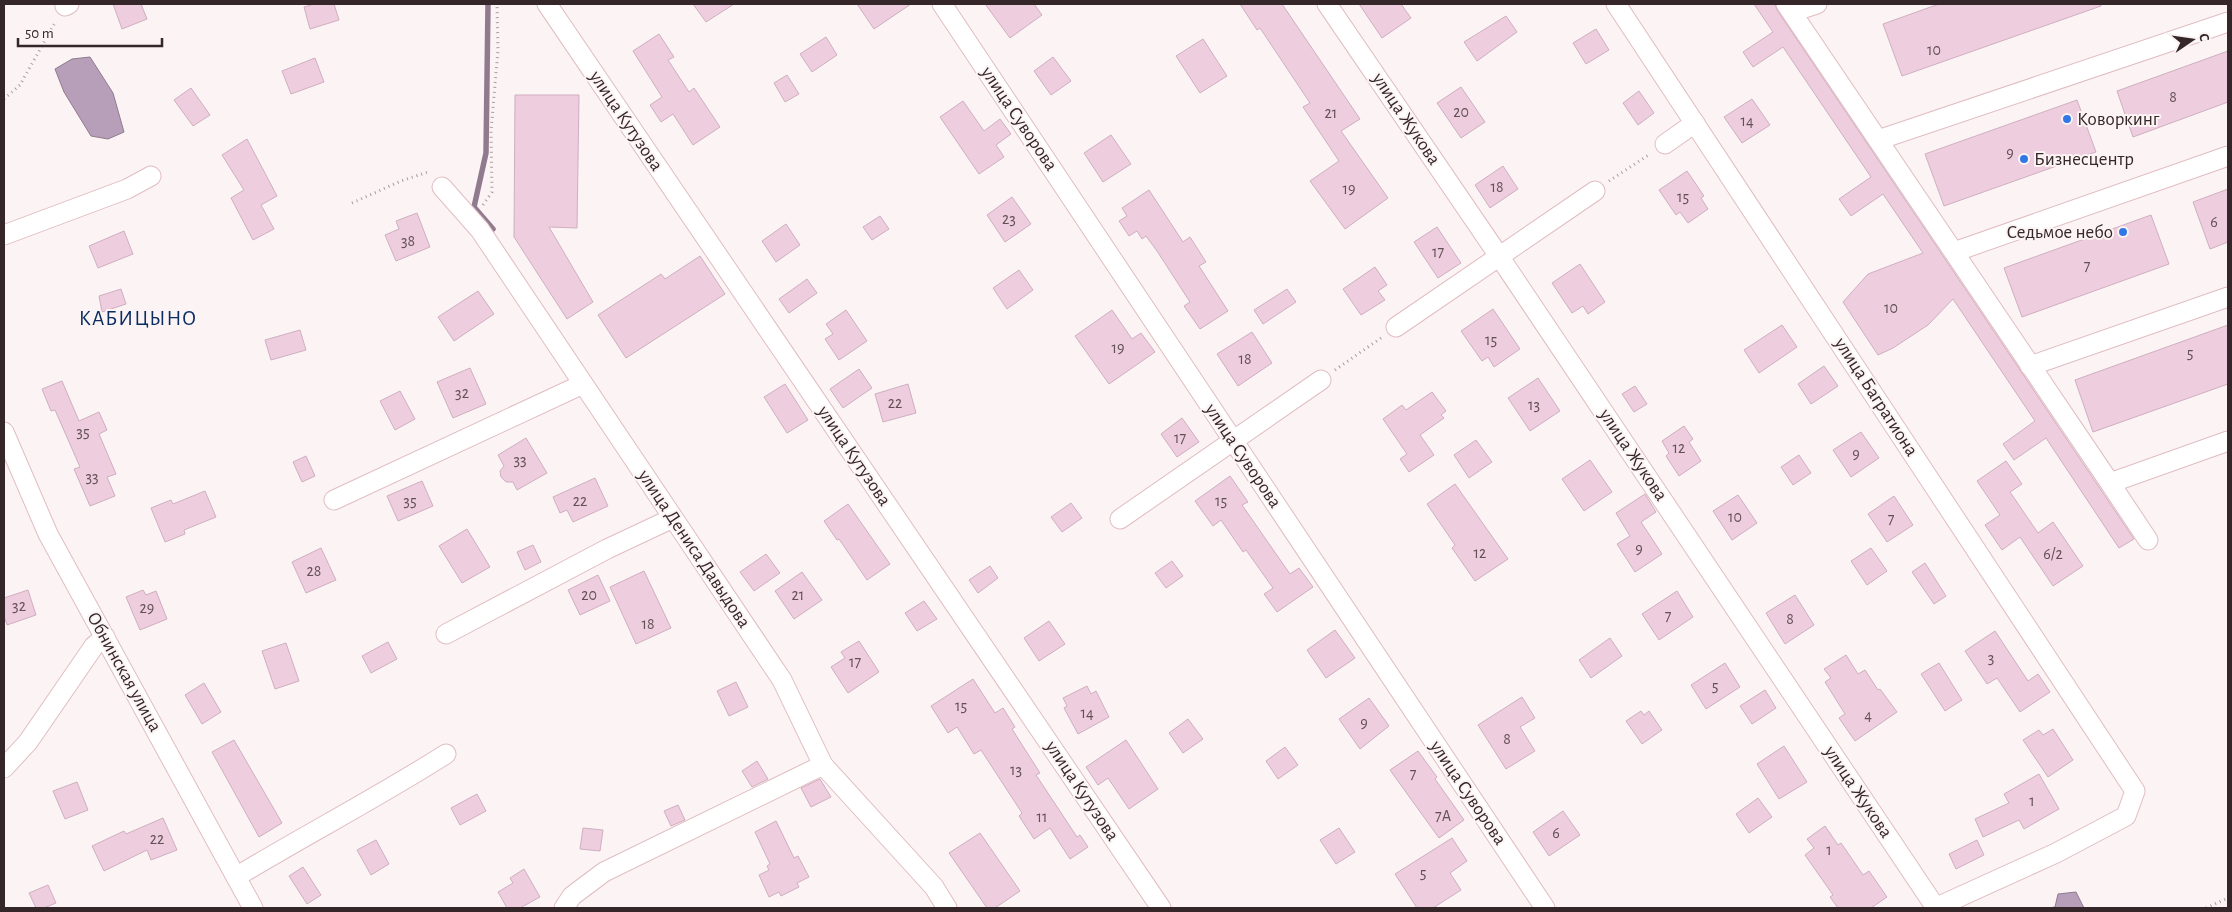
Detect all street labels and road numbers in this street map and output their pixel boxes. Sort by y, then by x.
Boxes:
street label: улица Суворова [977,63,1061,175]
street label: улица Кутузова [585,67,666,175]
street label: улица Жукова [1368,69,1444,169]
street label: улица Багратиона [1830,333,1921,460]
street label: улица Суворова [1201,400,1285,512]
street label: улица Кутузова [813,402,894,510]
street label: улица Жукова [1595,405,1671,505]
street label: улица Дениса Давыдова [634,466,754,632]
street label: Обнинская улица [83,609,165,735]
street label: улица Кутузова [1041,737,1122,845]
street label: улица Суворова [1426,737,1510,849]
street label: улица Жукова [1820,742,1896,842]

